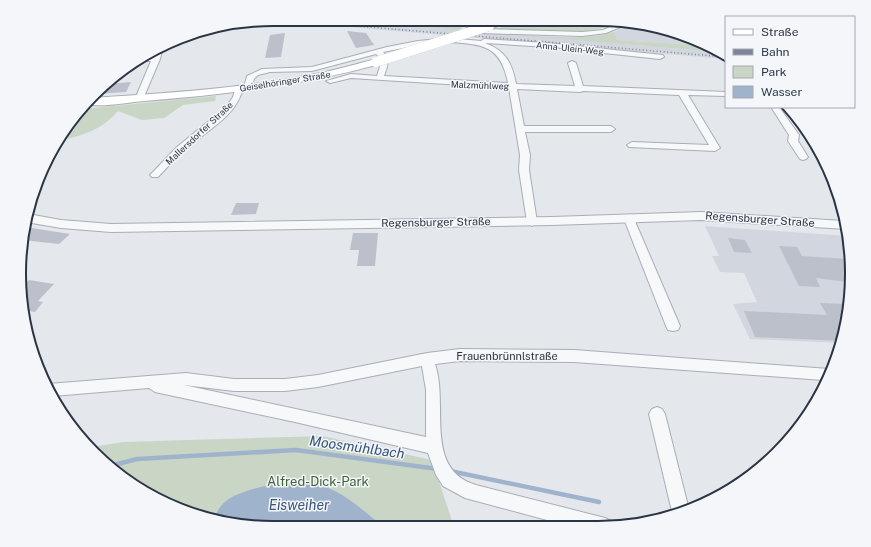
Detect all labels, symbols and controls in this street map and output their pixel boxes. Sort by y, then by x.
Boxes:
legend [725,16,855,108]
text: Straße [761,25,799,39]
street label: Anna-Ulein-Weg [536,39,605,57]
text: Bahn [761,45,790,59]
text: Park [761,65,787,79]
street label: Geiselhöringer Straße [239,68,331,94]
street label: Malzmühlweg [451,78,510,92]
text: Wasser [761,85,802,99]
street label: Mallersdorfer Straße [163,99,235,167]
street label: Regensburger Straße [705,209,815,229]
street label: Regensburger Straße [381,215,491,229]
street label: Frauenbrünnlstraße [456,350,558,362]
water label: Moosmühlbach [308,432,406,462]
park label: Alfred-Dick-Park [267,474,369,489]
water label: Eisweiher [269,497,330,513]

